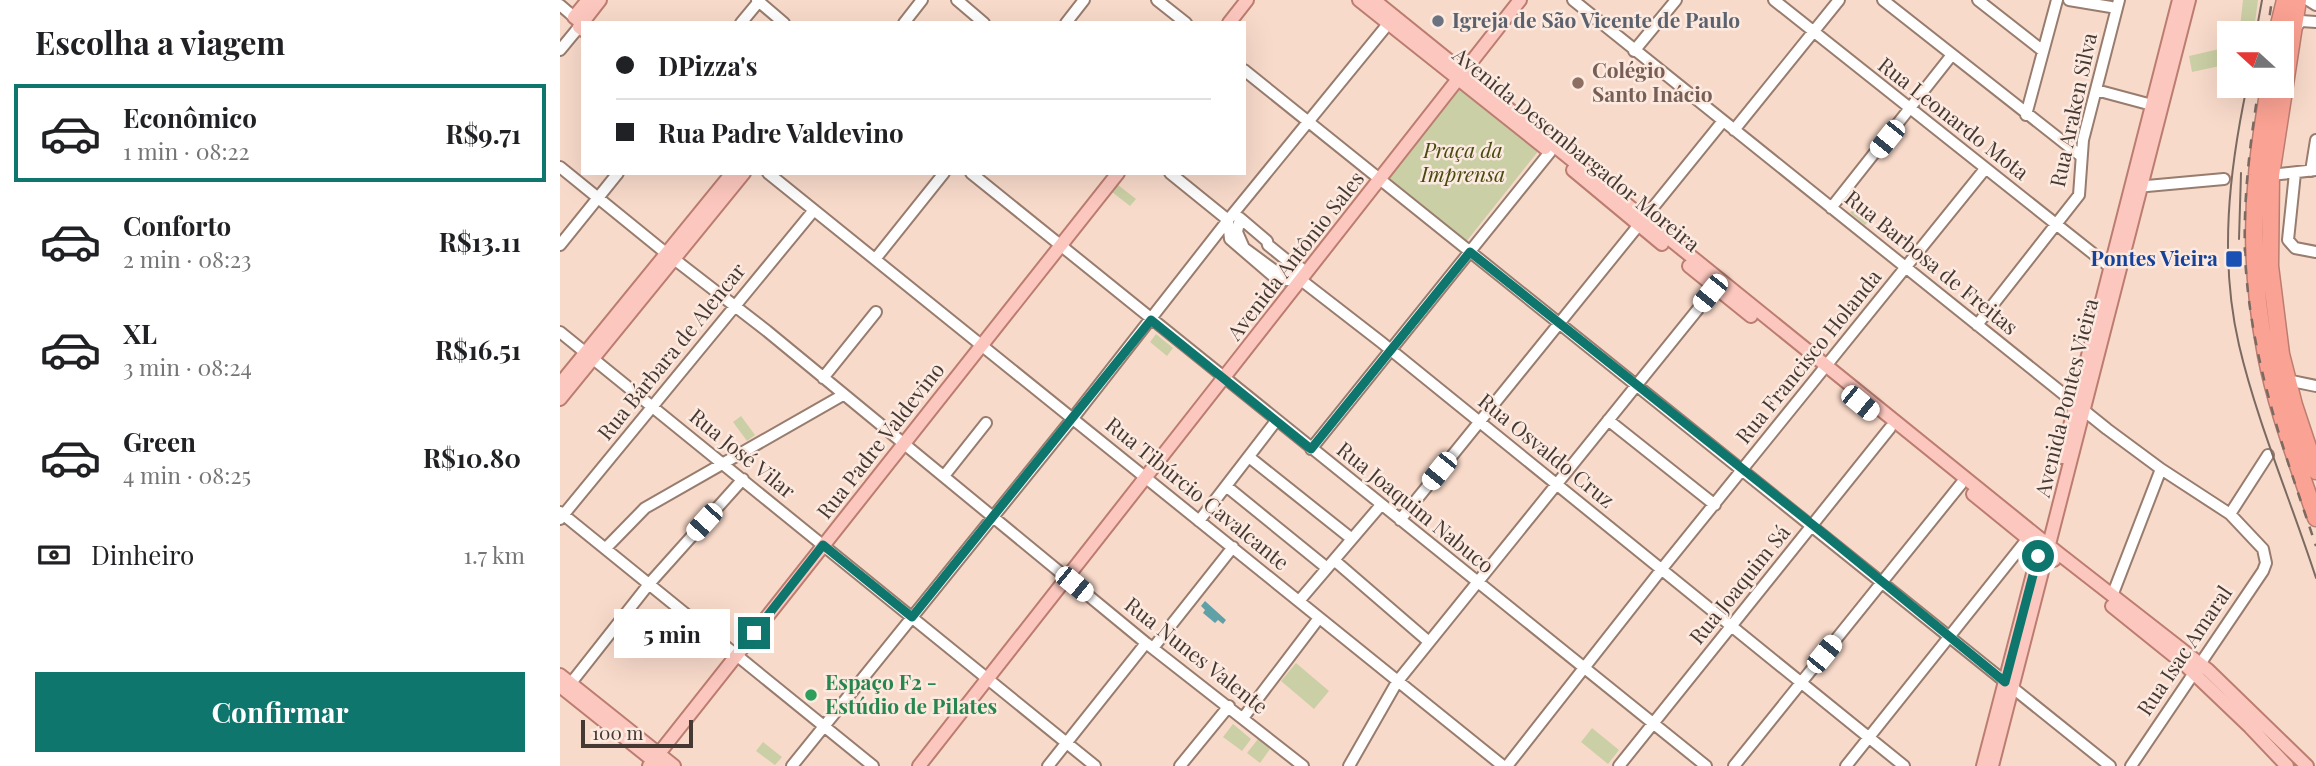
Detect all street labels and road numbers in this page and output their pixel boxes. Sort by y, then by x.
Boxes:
street label: Rua Araken Silva [2042,29,2102,189]
street label: Avenida Desembargador Moreira [1447,39,1707,257]
street label: Rua Leonardo Mota [1873,50,2036,185]
street label: Avenida Antônio Sales [1219,164,1369,346]
street label: Rua Barbosa de Freitas [1840,183,2025,340]
street label: Rua Bárbara de Alencar [590,256,751,445]
street label: Rua Francisco Holanda [1728,262,1887,449]
street label: Avenida Pontes Vieira [2027,295,2103,501]
street label: Rua Padre Valdevino [809,356,949,524]
street label: Rua Osvaldo Cruz [1473,386,1621,513]
street label: Rua José Vilar [685,401,802,504]
street label: Rua Tibúrcio Cavalcante [1101,410,1296,575]
street label: Rua Joaquim Nabuco [1332,434,1501,578]
street label: Rua Joaquim Sá [1682,518,1795,649]
street label: Rua Isac Amaral [2130,579,2237,720]
street label: Rua Nunes Valente [1120,590,1275,719]

